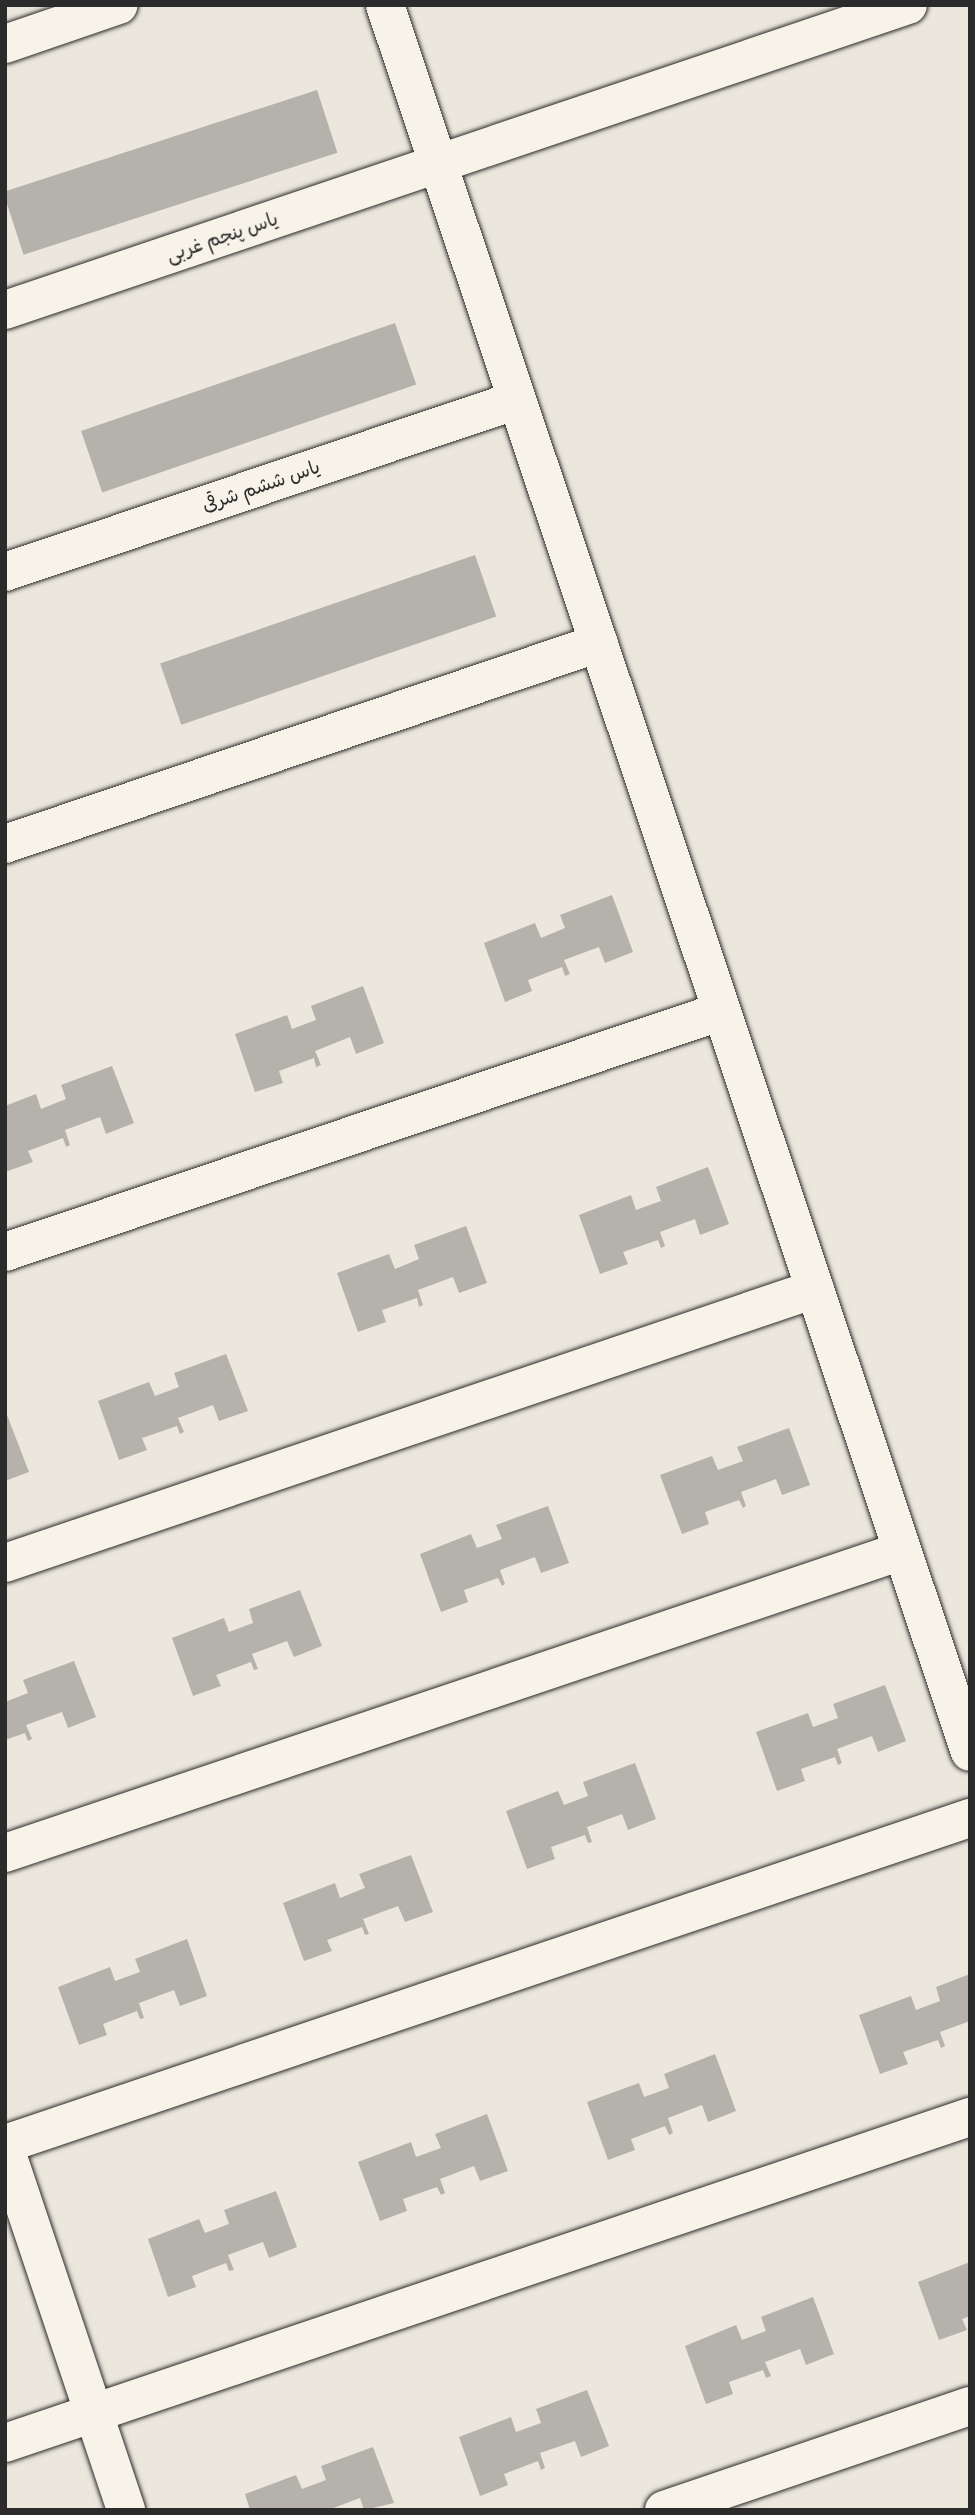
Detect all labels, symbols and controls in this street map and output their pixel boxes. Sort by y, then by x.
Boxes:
street label: یاس پنجم غربی [163,207,281,267]
street label: یاس ششم شرقی [199,455,323,517]

